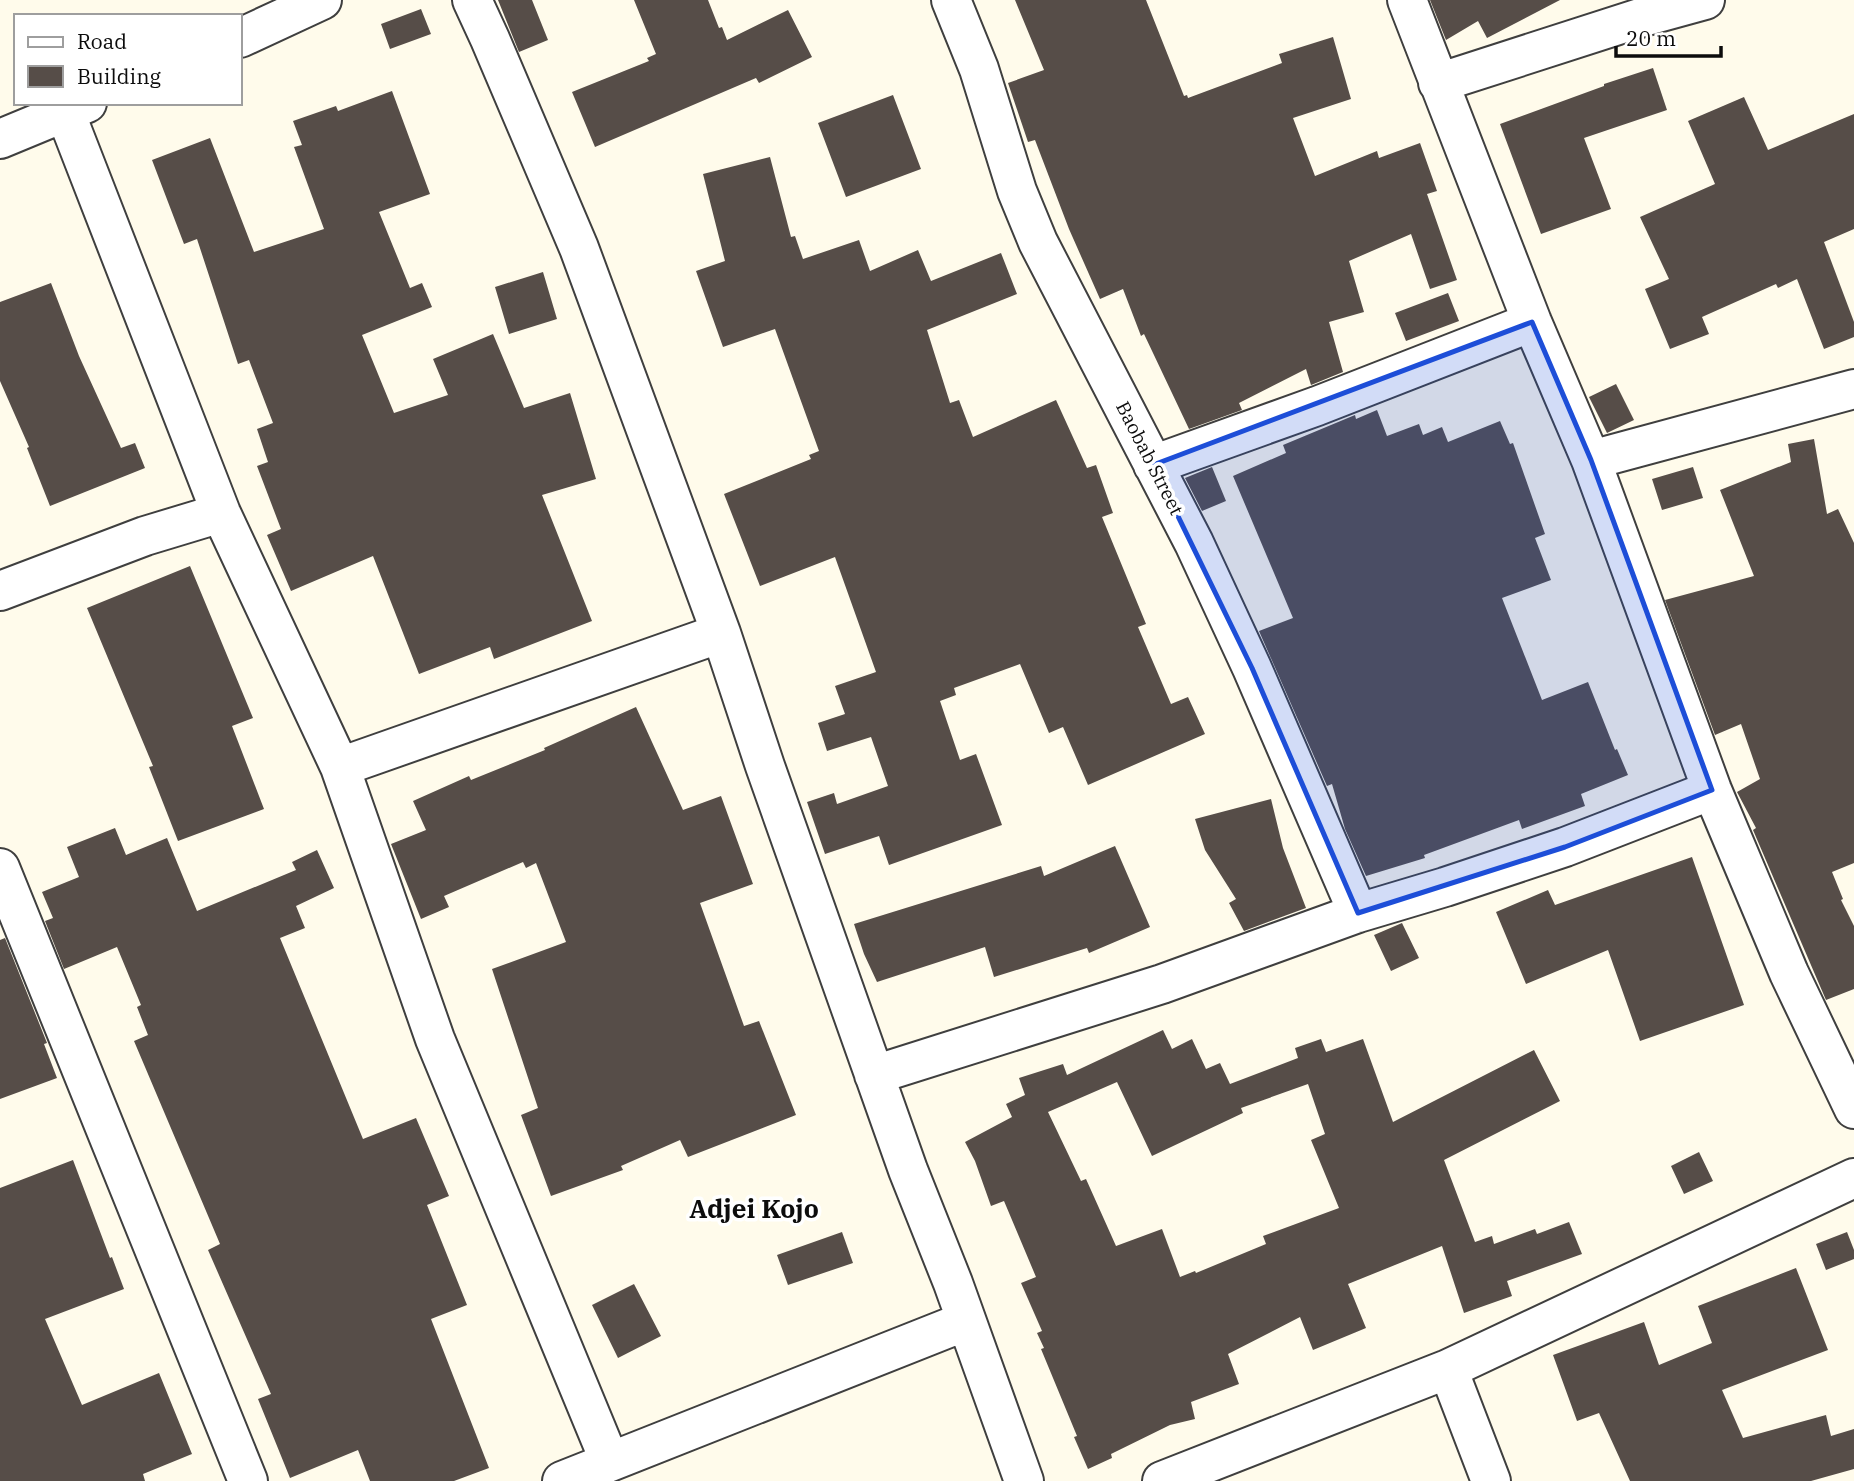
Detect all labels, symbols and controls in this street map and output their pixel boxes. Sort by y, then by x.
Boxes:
legend [14,14,242,105]
scale bar [1616,14,1721,58]
text: 20 m [1626,24,1676,52]
text: Road [77,27,127,55]
text: Building [77,62,162,90]
street label: Baobab Street [1111,397,1189,519]
district label: Adjei Kojo [689,1191,819,1225]

